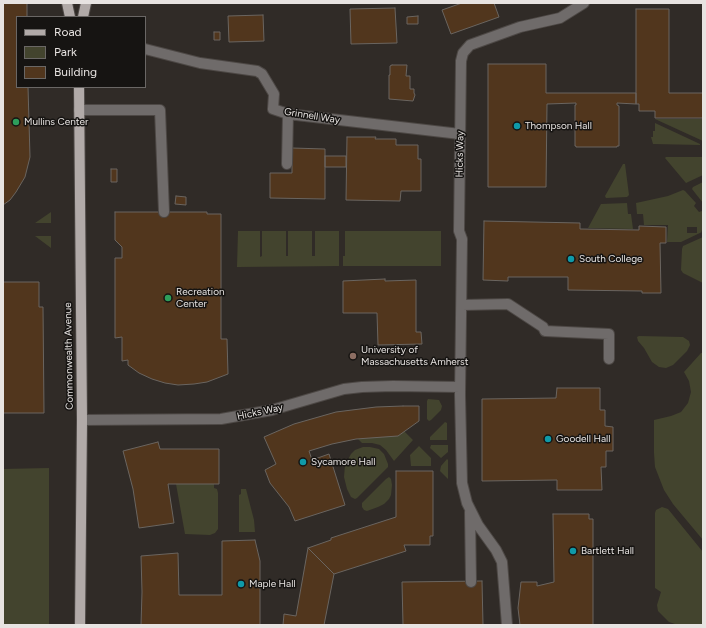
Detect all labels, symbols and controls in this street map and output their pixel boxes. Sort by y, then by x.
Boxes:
legend [16,16,146,88]
text: Road [54,25,82,39]
text: Park [54,45,77,59]
text: Building [54,65,97,79]
street label: Grinnell Way [283,106,341,126]
place label: Mullins Center [24,116,88,128]
marker: Mullins Center [11,117,21,127]
place label: Thompson Hall [525,120,592,132]
marker: Thompson Hall [512,121,522,131]
street label: Hicks Way [454,131,466,177]
place label: South College [579,253,643,265]
marker: South College [566,254,576,264]
place label: Recreation Center [176,286,225,310]
marker: Recreation Center [163,293,173,303]
street label: Commonwealth Avenue [62,302,76,410]
place label: University of Massachusetts Amherst [361,344,468,368]
marker: University of Massachusetts Amherst [348,351,358,361]
street label: Hicks Way [236,401,284,423]
place label: Goodell Hall [556,433,610,445]
marker: Goodell Hall [543,434,553,444]
place label: Sycamore Hall [311,456,375,468]
marker: Sycamore Hall [298,457,308,467]
place label: Bartlett Hall [581,545,634,557]
marker: Bartlett Hall [568,546,578,556]
place label: Maple Hall [249,578,296,590]
marker: Maple Hall [236,579,246,589]

